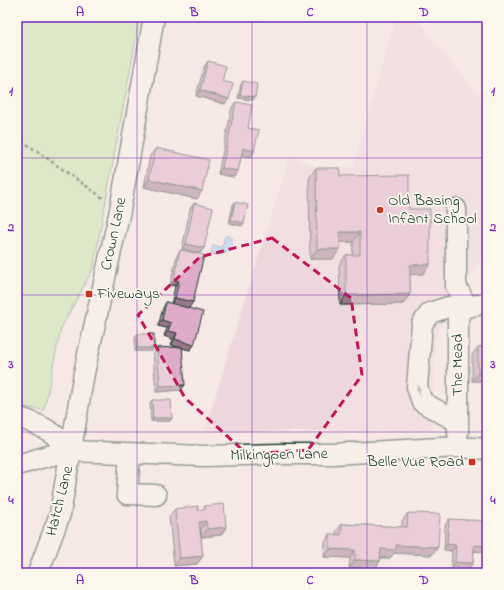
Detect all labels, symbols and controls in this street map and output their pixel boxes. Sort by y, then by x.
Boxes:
text: A [76,3,84,22]
text: B [189,3,199,22]
text: C [306,3,314,22]
text: D [418,3,429,22]
text: 1 [9,82,14,101]
text: 1 [491,82,496,101]
place label: Old Basing Infant School [388,189,477,231]
street label: Crown Lane [95,194,134,273]
marker: Old Basing Infant School [375,205,385,215]
text: 2 [7,218,15,237]
text: 2 [489,218,497,237]
place label: Fiveways [96,282,160,306]
marker: Fiveways [84,289,94,299]
street label: The Mead [446,334,470,396]
text: 3 [7,355,14,374]
text: 3 [489,355,496,374]
one-way arrow [416,385,422,397]
street label: Milkingpen Lane [230,442,329,468]
place label: Belle Vue Road [366,450,464,474]
marker: Belle Vue Road [467,457,477,467]
street label: Hatch Lane [40,463,81,539]
text: 4 [7,491,14,510]
text: 4 [489,491,496,510]
text: A [76,571,84,590]
text: B [189,571,199,590]
text: C [306,571,314,590]
text: D [418,571,429,590]

